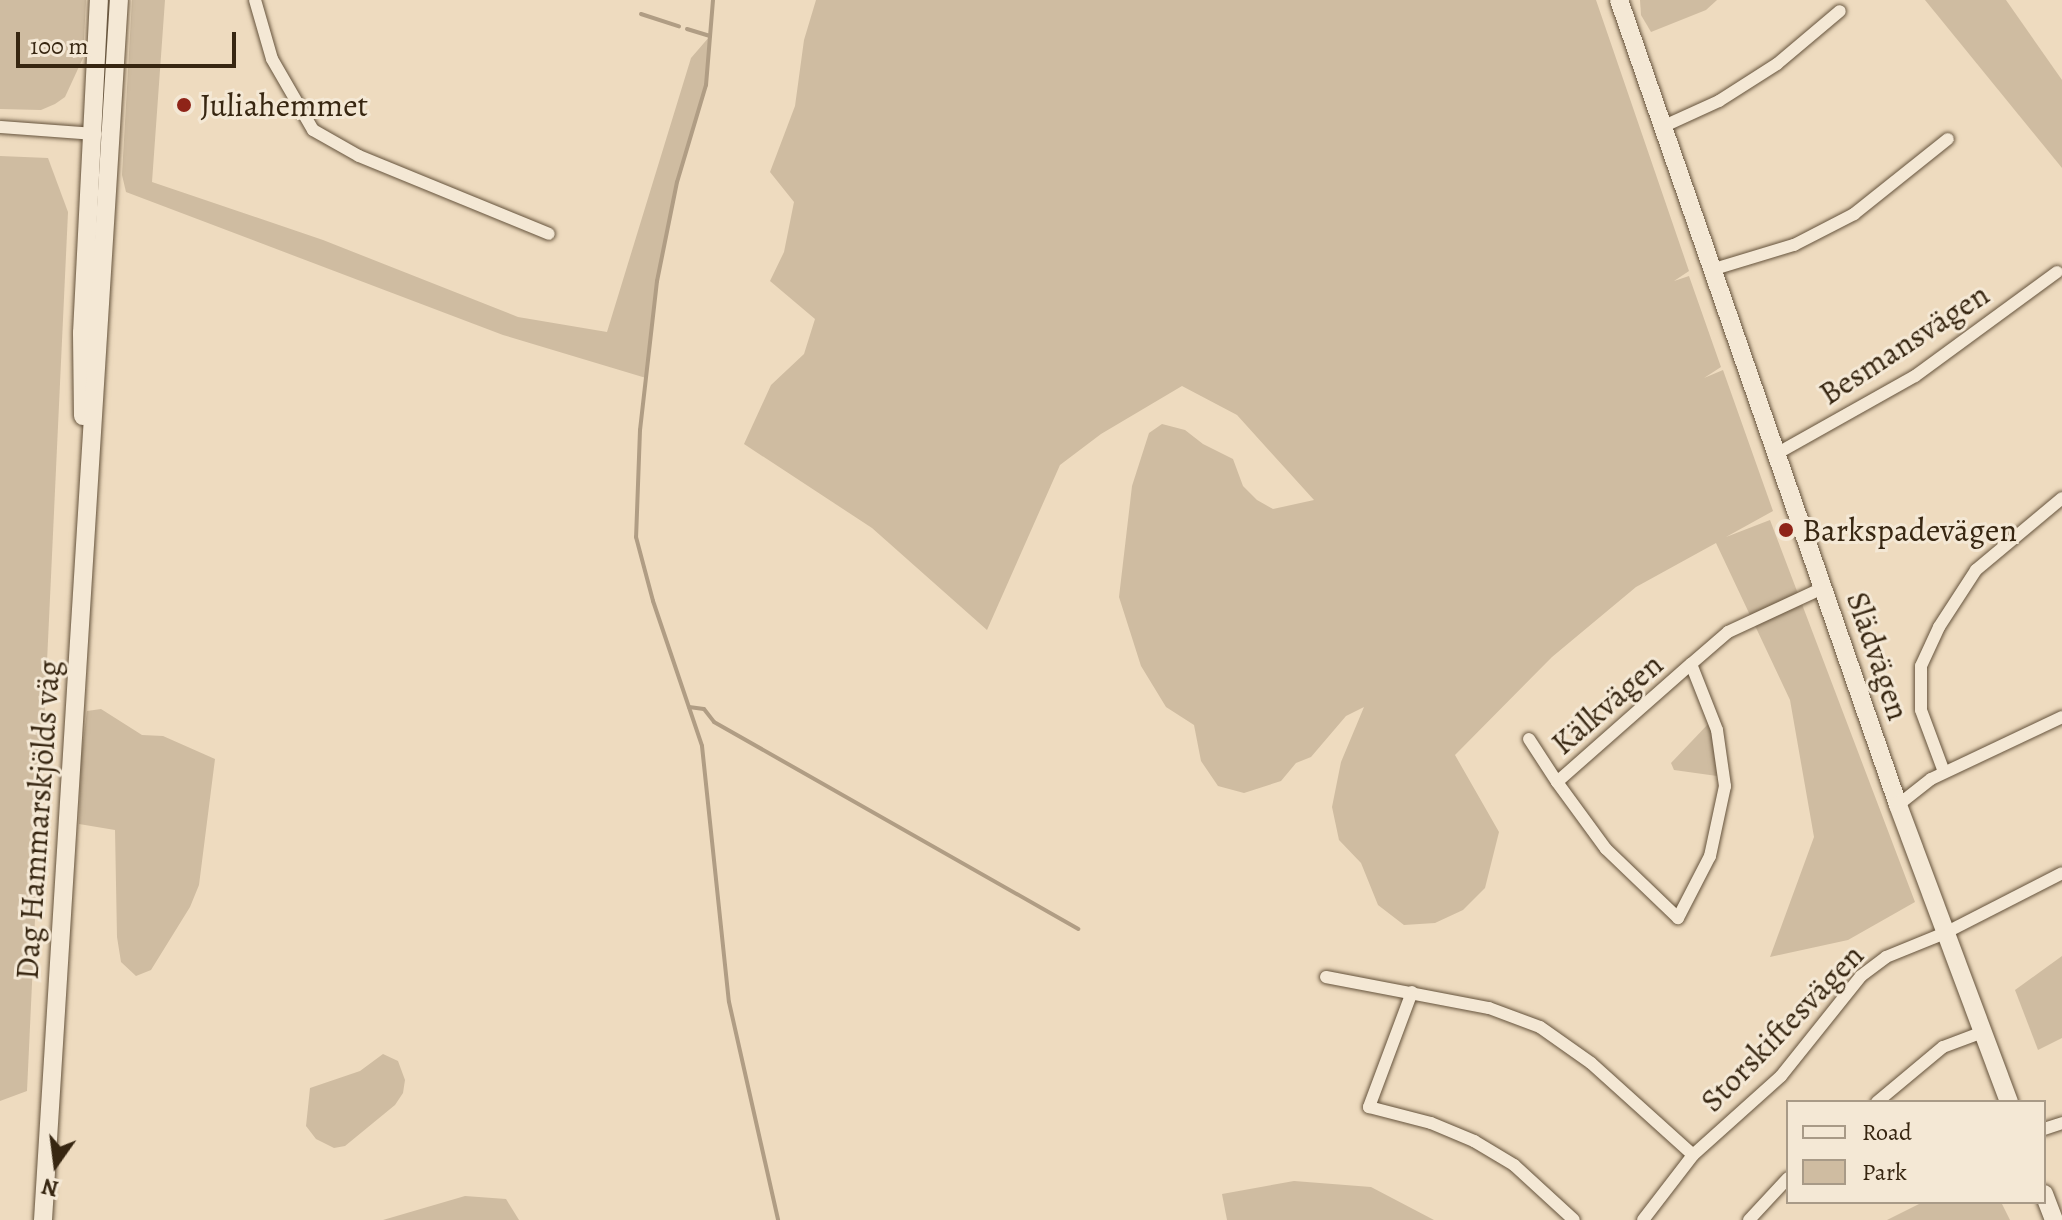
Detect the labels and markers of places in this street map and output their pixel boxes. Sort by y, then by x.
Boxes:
place label: Juliahemmet [200,86,368,124]
marker: Juliahemmet [175,96,193,114]
place label: Barkspadevägen [1802,511,2017,549]
marker: Barkspadevägen [1777,521,1795,539]

